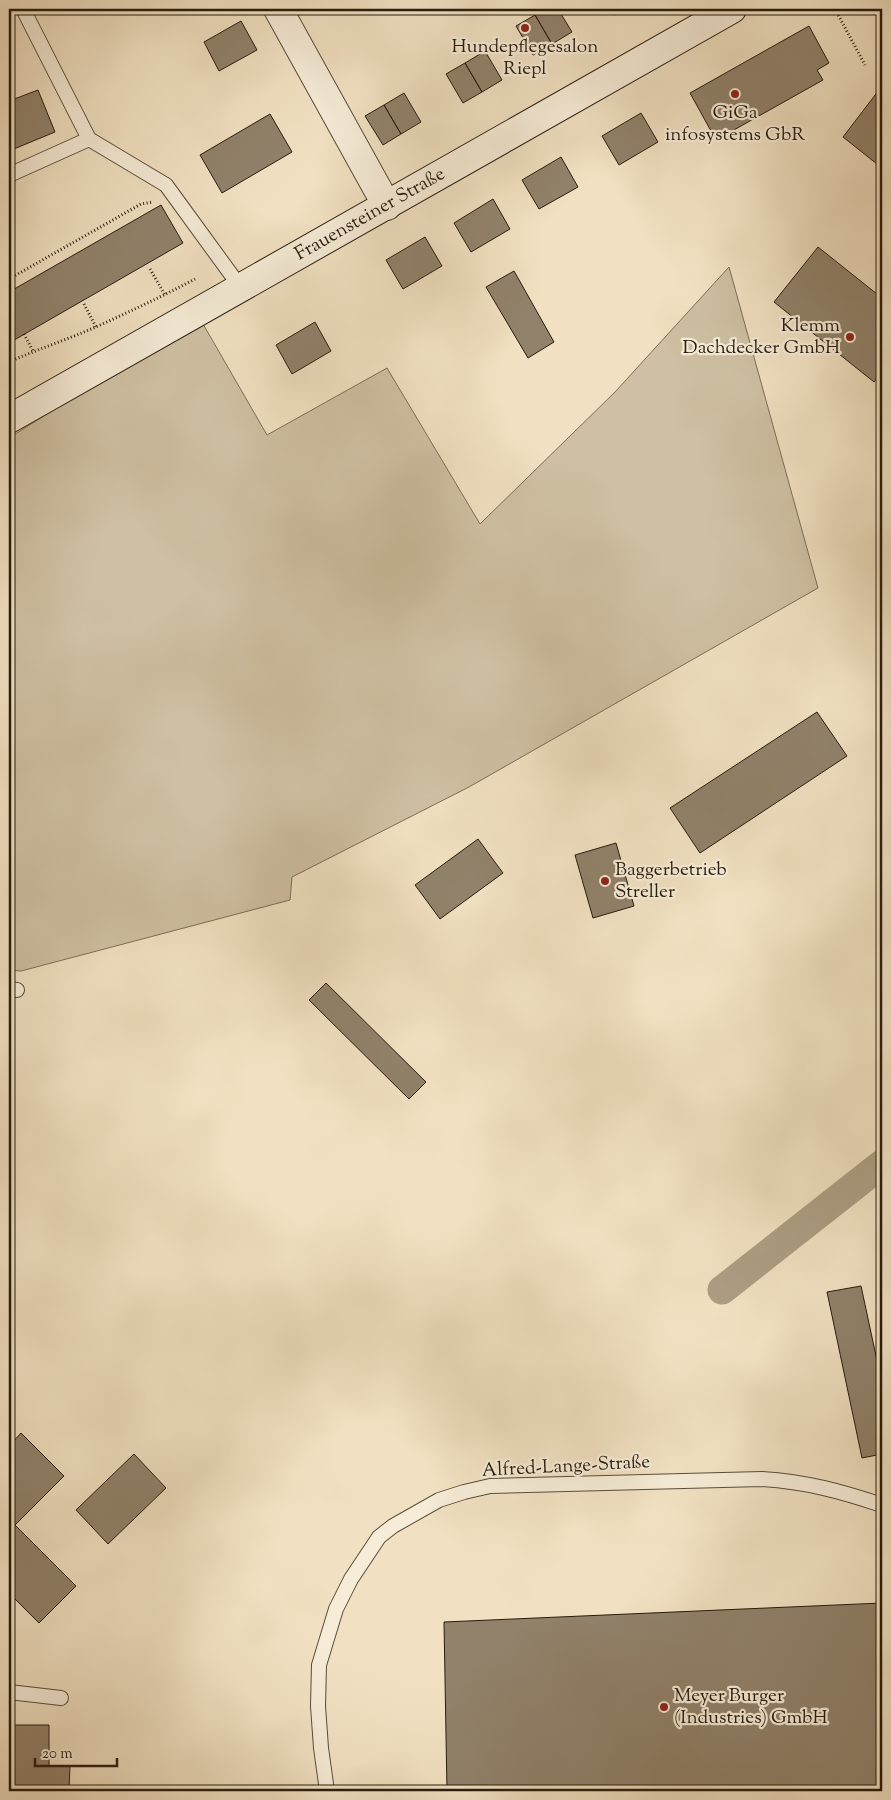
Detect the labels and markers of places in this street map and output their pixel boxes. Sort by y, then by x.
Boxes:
marker: Hundepflegesalon Riepl [519,22,531,34]
place label: Hundepflegesalon Riepl [452,34,598,83]
marker: GiGa infosystems GbR [729,88,741,100]
place label: GiGa infosystems GbR [665,100,805,149]
place label: Klemm Dachdecker GmbH [683,313,840,362]
marker: Klemm Dachdecker GmbH [844,331,856,343]
place label: Baggerbetrieb Streller [615,857,727,906]
marker: Baggerbetrieb Streller [599,875,611,887]
place label: Meyer Burger (Industries) GmbH [674,1683,827,1732]
marker: Meyer Burger (Industries) GmbH [658,1701,670,1713]

